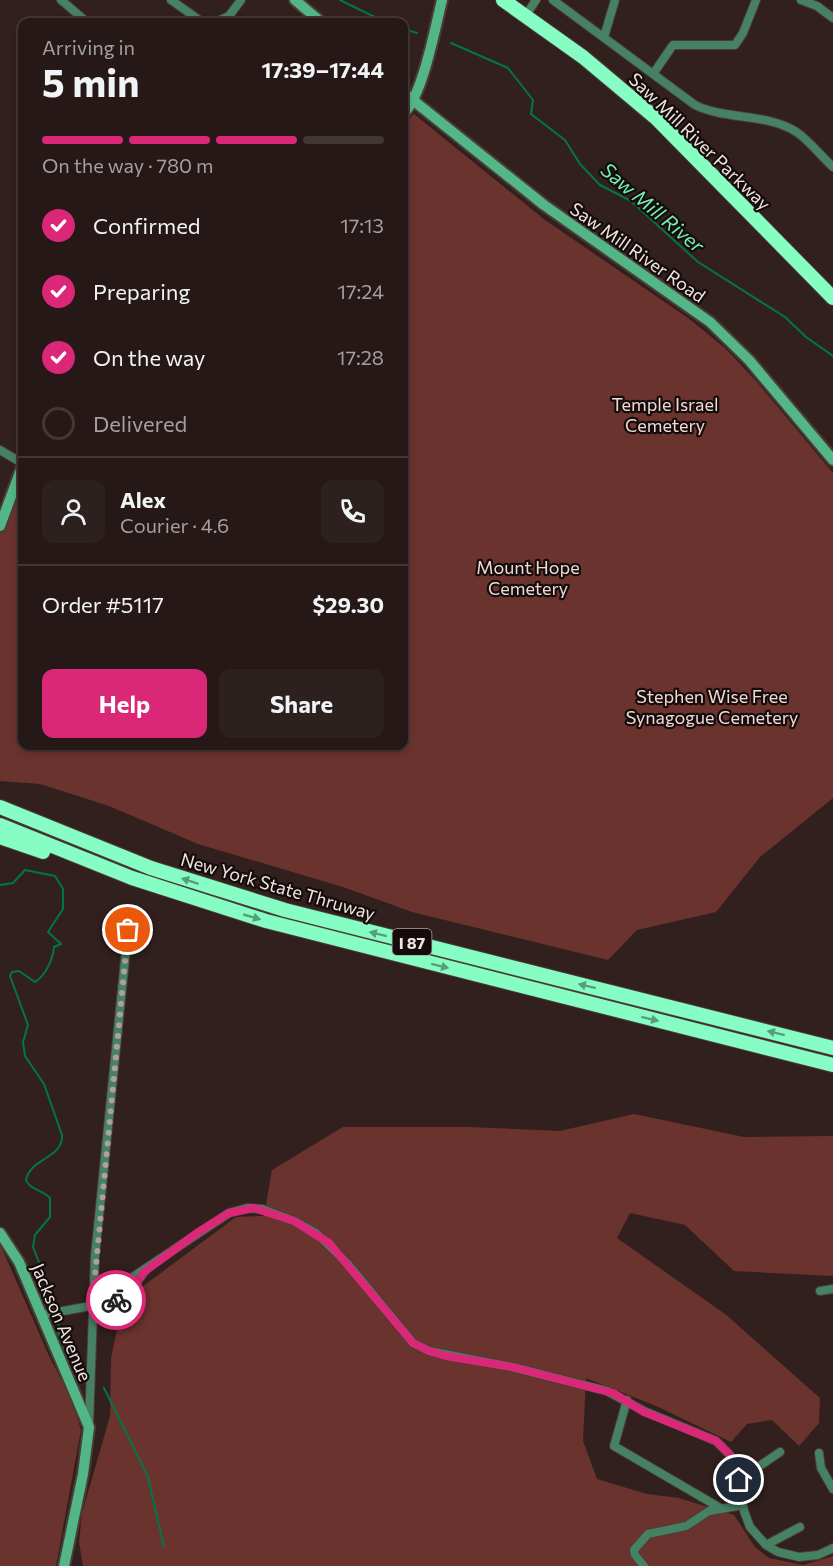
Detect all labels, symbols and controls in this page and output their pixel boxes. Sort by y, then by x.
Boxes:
text: Arriving in [42,35,135,59]
text: 17:39–17:44 [261,56,384,83]
text: 5 min [42,57,140,105]
street label: Saw Mill River Parkway [625,68,775,214]
text: On the way · 780 m [42,153,213,177]
water label: Saw Mill River [597,157,709,257]
street label: Saw Mill River Road [566,197,710,307]
icon: check [42,209,75,242]
text: Confirmed [93,212,200,239]
text: 17:13 [340,213,384,237]
icon: check [42,275,75,308]
text: Preparing [93,278,190,305]
text: 17:24 [337,279,384,303]
icon: check [42,341,75,374]
text: On the way [93,344,205,371]
text: 17:28 [337,345,384,369]
park label: Temple Israel Cemetery [611,393,719,436]
text: Delivered [93,410,187,437]
button: person [42,480,105,543]
button: phone [321,480,384,543]
text: Alex [120,486,166,513]
text: Courier · 4.6 [120,513,229,537]
park label: Mount Hope Cemetery [476,556,580,599]
text: Order #5117 [42,591,164,618]
text: $29.30 [312,591,384,618]
button: Help [42,669,207,738]
button: Share [219,669,384,738]
park label: Stephen Wise Free Synagogue Cemetery [626,685,798,728]
street label: New York State Thruway [178,848,378,924]
one-way arrow [181,875,199,885]
pin [102,904,153,955]
icon: bag [111,913,144,946]
one-way arrow [243,913,261,922]
one-way arrow [368,928,387,938]
road number: I 87 [392,929,432,955]
one-way arrow [431,962,450,972]
one-way arrow [578,981,596,990]
one-way arrow [641,1014,659,1024]
one-way arrow [767,1028,785,1038]
street label: Jackson Avenue [27,1260,97,1384]
courier [86,1270,146,1330]
icon: bike [100,1284,133,1317]
pin [713,1454,764,1505]
icon: home [722,1463,755,1496]

